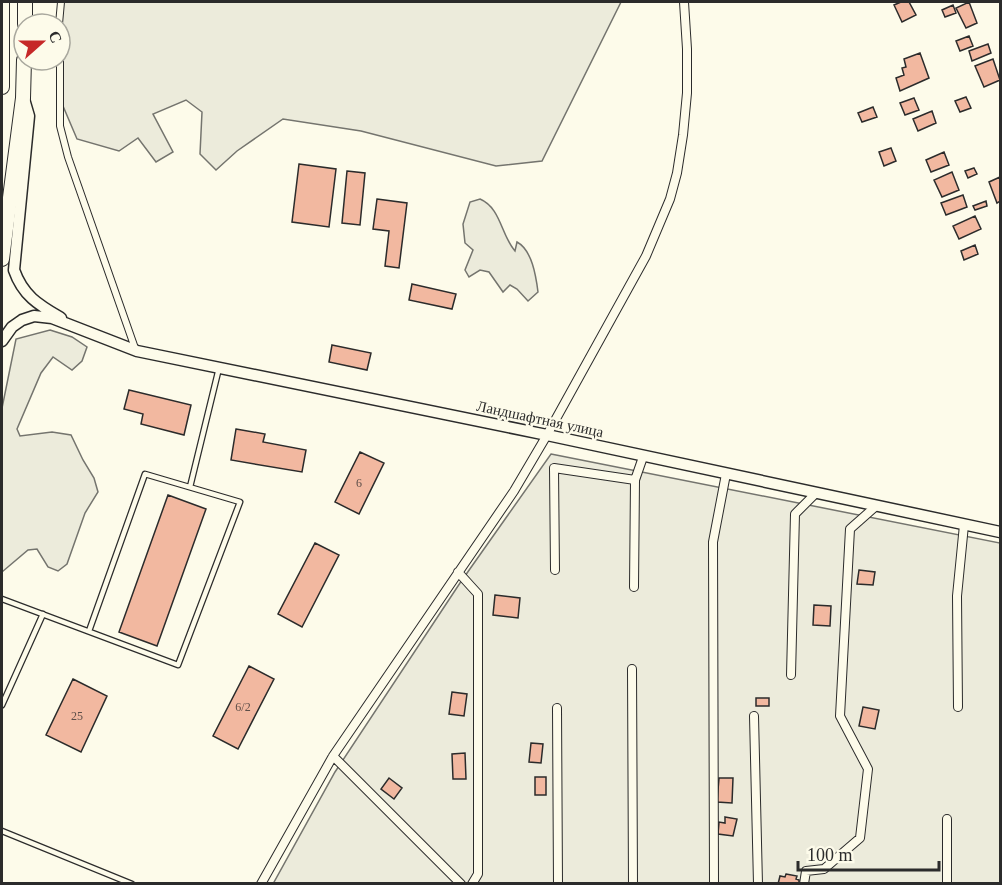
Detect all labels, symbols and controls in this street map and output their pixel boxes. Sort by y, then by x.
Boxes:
north arrow [12,12,72,72]
text: С [46,28,66,45]
street label: Ландшафтная улица [475,398,605,440]
house number: 6 [356,476,362,490]
house number: 6/2 [235,700,251,714]
house number: 25 [71,709,83,723]
scale bar [798,834,939,872]
text: 100 m [807,845,853,865]

